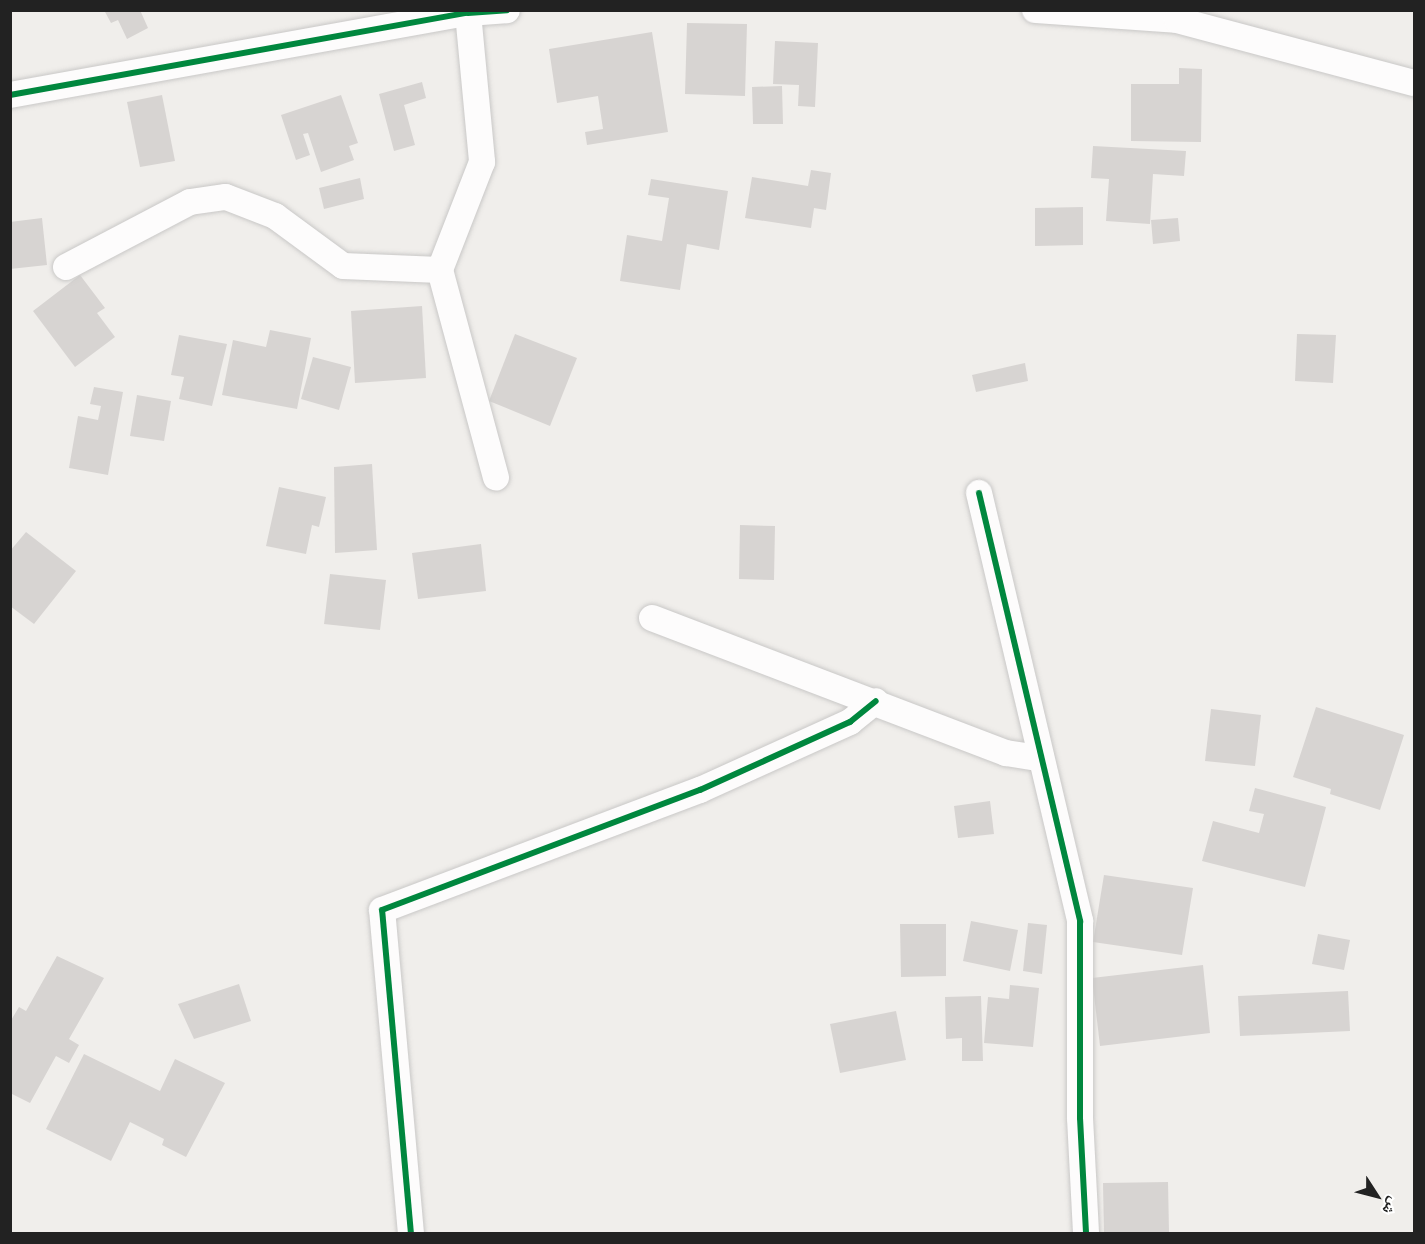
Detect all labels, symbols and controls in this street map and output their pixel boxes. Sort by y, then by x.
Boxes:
north arrow [1347,1166,1407,1226]
text: ش [1379,1194,1405,1219]

